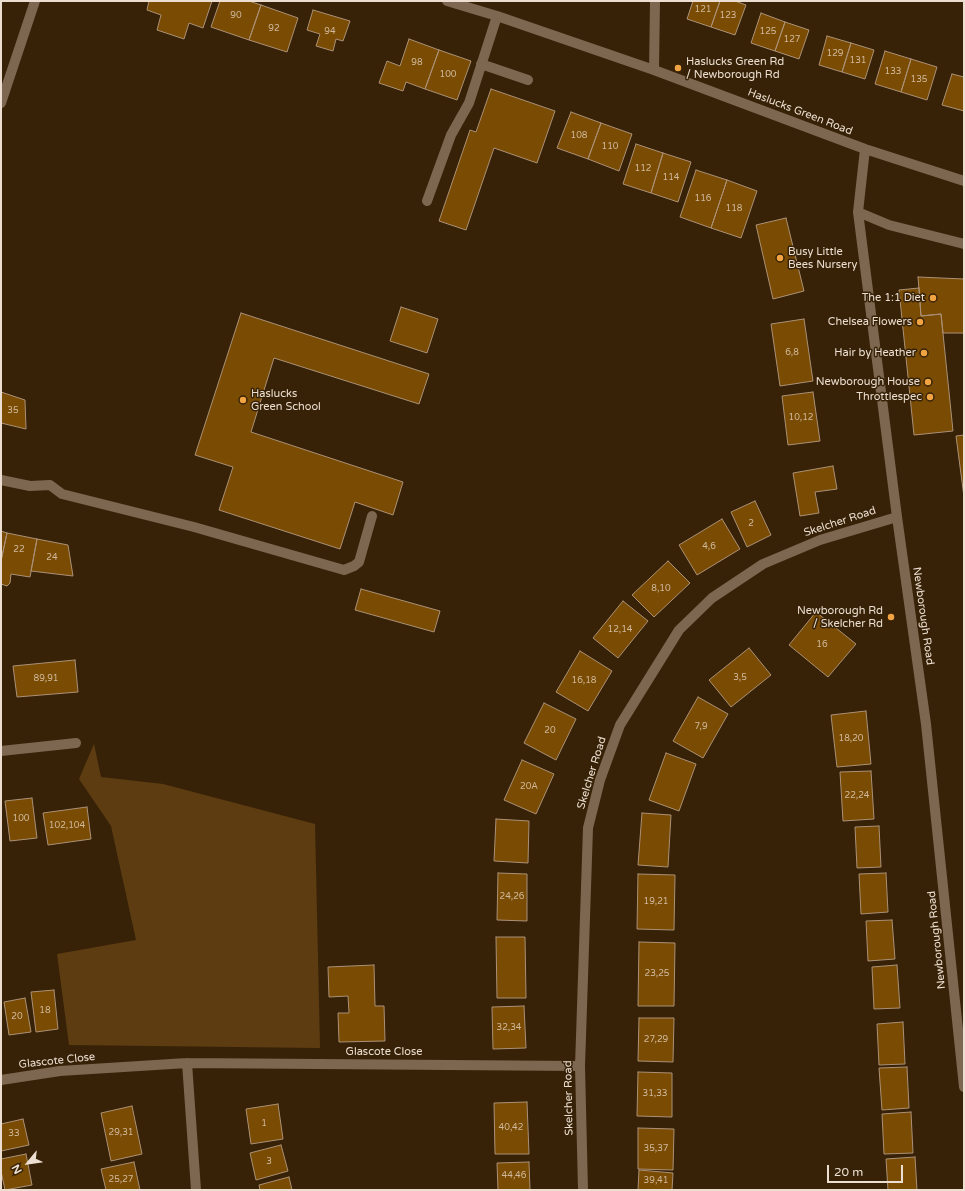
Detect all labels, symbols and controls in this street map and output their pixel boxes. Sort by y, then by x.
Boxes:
house number: 121 [695,5,711,15]
house number: 90 [230,11,242,21]
house number: 123 [720,11,736,21]
house number: 92 [268,24,280,34]
house number: 94 [324,27,336,37]
house number: 125 [760,27,776,37]
house number: 127 [784,35,800,45]
house number: 129 [827,49,843,59]
place label: Haslucks Green Rd / Newborough Rd [686,55,784,81]
house number: 131 [850,56,866,66]
house number: 98 [411,58,423,68]
marker: Haslucks Green Rd / Newborough Rd [673,63,683,73]
house number: 133 [885,67,901,77]
house number: 100 [440,70,456,80]
house number: 135 [911,75,927,85]
street label: Haslucks Green Road [746,86,854,138]
house number: 108 [571,131,587,141]
house number: 110 [602,142,618,152]
house number: 112 [635,164,651,174]
house number: 114 [663,173,679,183]
house number: 116 [695,194,711,204]
house number: 118 [726,204,742,214]
place label: Busy Little Bees Nursery [788,245,857,271]
marker: Busy Little Bees Nursery [775,253,785,263]
place label: The 1:1 Diet [862,291,925,305]
marker: The 1:1 Diet [928,293,938,303]
place label: Chelsea Flowers [828,315,912,329]
marker: Chelsea Flowers [915,317,925,327]
place label: Hair by Heather [834,346,916,360]
house number: 6,8 [785,348,799,358]
marker: Hair by Heather [919,348,929,358]
place label: Newborough House [816,375,920,389]
marker: Newborough House [923,377,933,387]
place label: Haslucks Green School [251,387,321,413]
place label: Throttlespec [856,390,922,404]
marker: Throttlespec [925,392,935,402]
marker: Haslucks Green School [238,395,248,405]
house number: 35 [7,406,19,416]
house number: 10,12 [789,413,813,423]
street label: Skelcher Road [802,504,878,540]
house number: 2 [748,519,754,529]
house number: 4,6 [702,542,716,552]
house number: 22 [13,545,25,555]
house number: 24 [46,553,58,563]
street label: Newborough Road [910,566,936,666]
house number: 8,10 [651,584,671,594]
place label: Newborough Rd / Skelcher Rd [797,604,883,630]
marker: Newborough Rd / Skelcher Rd [886,612,896,622]
house number: 12,14 [608,625,632,635]
house number: 16 [816,640,828,650]
house number: 3,5 [733,673,747,683]
house number: 89,91 [34,674,58,684]
house number: 16,18 [572,676,596,686]
house number: 7,9 [694,722,708,732]
house number: 20 [544,726,556,736]
house number: 18,20 [839,734,863,744]
street label: Skelcher Road [575,735,609,811]
house number: 20A [520,782,538,792]
house number: 22,24 [845,791,869,801]
house number: 100 [13,814,29,824]
house number: 102,104 [49,821,85,831]
street label: Newborough Road [925,890,949,990]
house number: 24,26 [500,892,524,902]
house number: 19,21 [644,897,668,907]
house number: 23,25 [645,969,669,979]
house number: 18 [39,1006,51,1016]
house number: 20 [11,1012,23,1022]
house number: 32,34 [497,1023,521,1033]
house number: 27,29 [644,1035,668,1045]
street label: Glascote Close [346,1045,422,1059]
street label: Glascote Close [18,1050,96,1072]
street label: Skelcher Road [562,1060,576,1136]
house number: 31,33 [643,1089,667,1099]
house number: 1 [261,1119,267,1129]
house number: 40,42 [499,1123,523,1133]
house number: 29,31 [109,1128,133,1138]
house number: 33 [8,1129,20,1139]
north arrow [8,1143,48,1183]
house number: 35,37 [644,1144,668,1154]
house number: 3 [266,1157,272,1167]
scale bar [829,1157,905,1183]
text: N [9,1162,25,1176]
text: 20 m [834,1165,863,1179]
house number: 44,46 [502,1171,526,1181]
house number: 25,27 [109,1175,133,1185]
house number: 39,41 [644,1176,668,1186]

